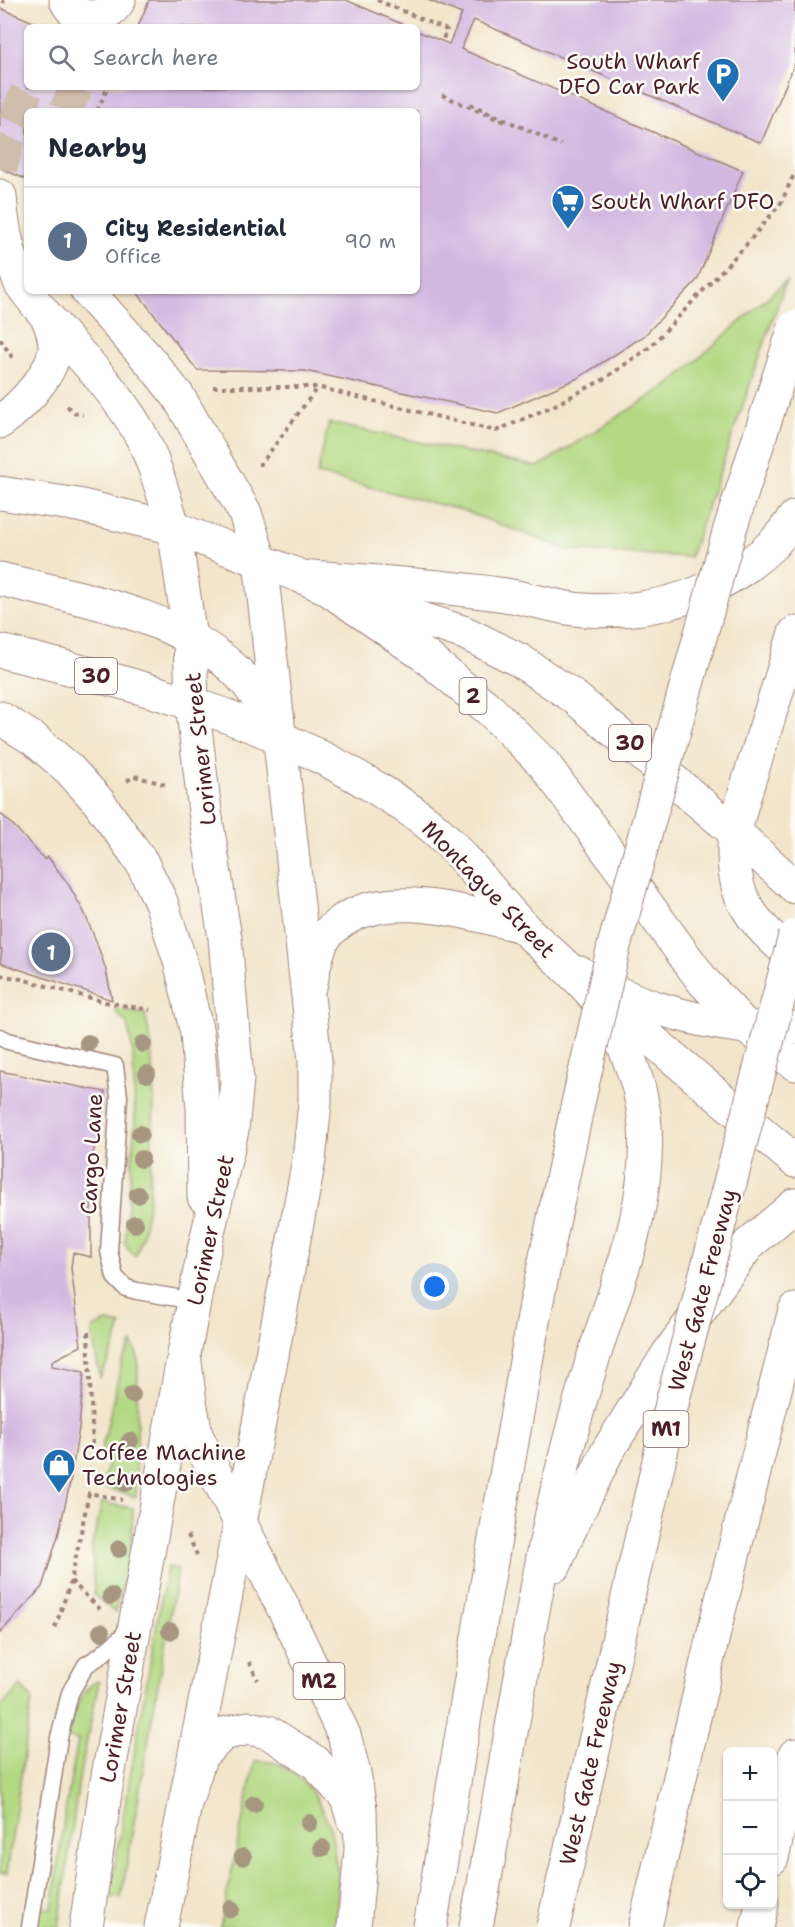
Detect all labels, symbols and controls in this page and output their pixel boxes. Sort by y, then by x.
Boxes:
search box [24,24,420,90]
icon: search [45,41,78,74]
text: Search here [93,43,219,72]
place label: South Wharf DFO Car Park [559,47,701,101]
parking icon: South Wharf DFO Car Park [705,56,741,103]
text: Nearby [48,130,147,165]
supermarket icon: South Wharf DFO [550,183,586,230]
place label: South Wharf DFO [591,187,774,216]
text: City Residential [105,214,286,243]
text: 1 [63,228,72,254]
text: 90 m [344,228,396,254]
text: Office [105,243,161,269]
road number: 30 [75,658,117,694]
street label: Lorimer Street [178,671,223,827]
road number: 2 [460,678,486,714]
road number: 30 [609,725,651,761]
street label: Montague Street [416,814,562,964]
pin: 1 [32,930,70,974]
street label: Cargo Lane [74,1093,109,1215]
street label: Lorimer Street [180,1152,241,1308]
street label: West Gate Freeway [661,1186,743,1395]
your location [420,1272,449,1301]
road number: M1 [644,1411,688,1447]
place label: Coffee Machine Technologies [82,1438,246,1492]
shop icon: Coffee Machine Technologies [41,1447,77,1494]
street label: Lorimer Street [93,1629,148,1785]
street label: West Gate Freeway [553,1658,628,1868]
road number: M2 [294,1663,344,1699]
map controls [723,1747,777,1909]
button: + [723,1747,777,1801]
button: − [723,1801,777,1855]
button: locate [723,1855,777,1909]

